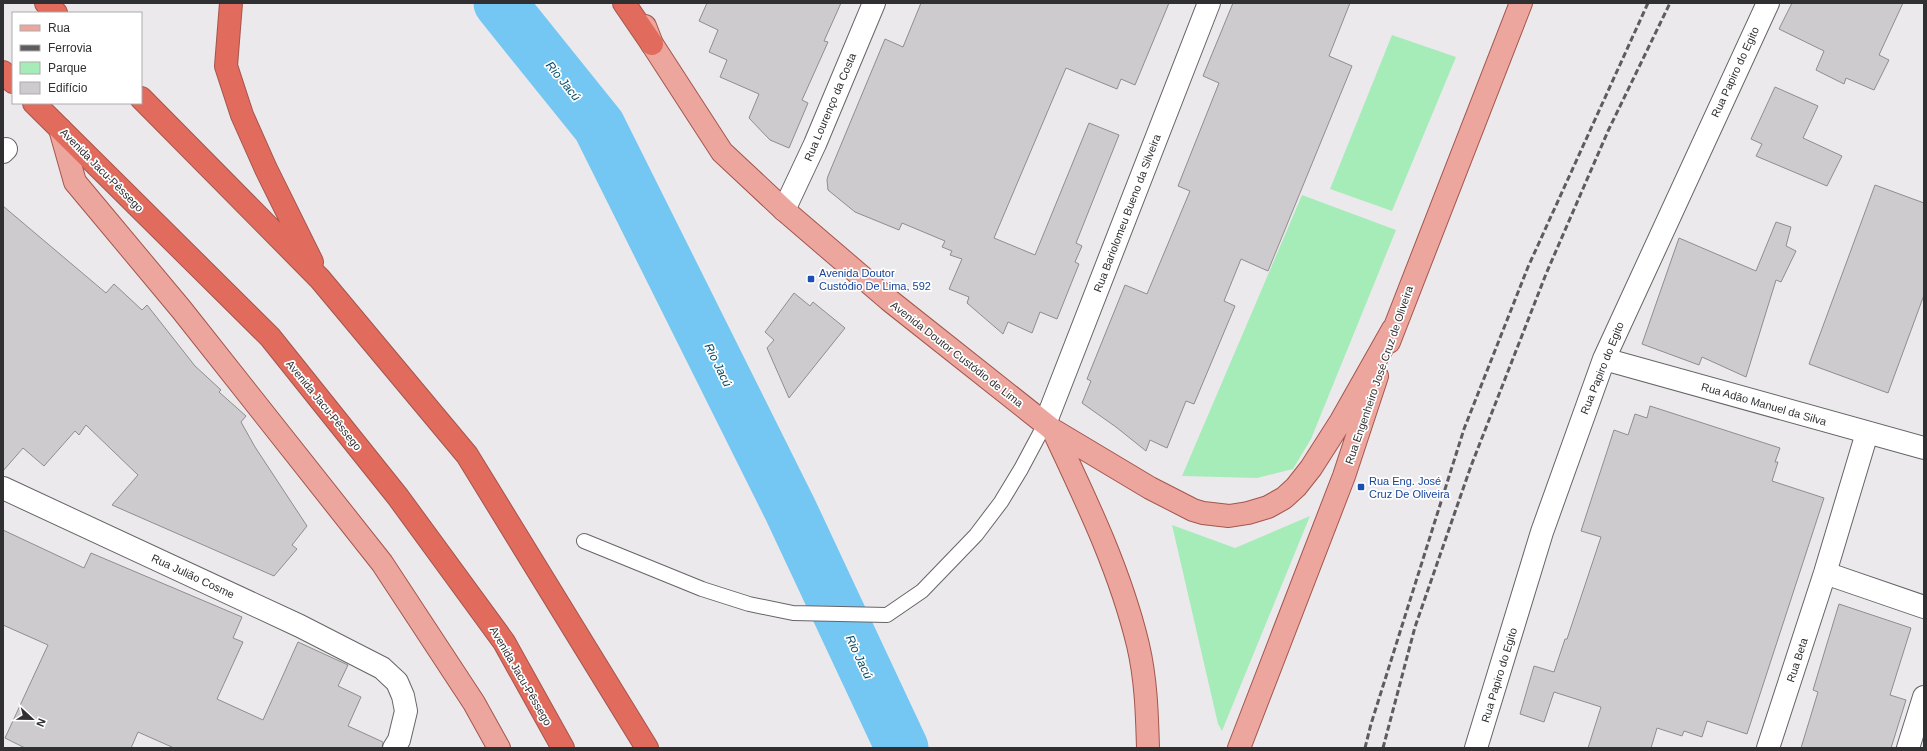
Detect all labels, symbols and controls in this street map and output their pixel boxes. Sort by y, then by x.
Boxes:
legend [12,12,142,104]
text: Rua [48,21,70,35]
street label: Rua Papiro do Egito [1709,25,1761,119]
text: Ferrovia [48,41,92,55]
street label: Rua Lourenço da Costa [802,50,859,163]
water label: Rio Jacú [543,58,583,104]
text: Parque [48,61,87,75]
text: Edifício [48,81,88,95]
street label: Avenida Jacu-Pêssego [58,126,146,214]
street label: Rua Bariolomeu Bueno da Silveira [1091,132,1163,294]
place label: Avenida Doutor Custódio De Lima, 592 [819,267,931,292]
marker: Avenida Doutor Custódio De Lima, 592 [806,274,816,284]
street label: Rua Engenheiro José Cruz de Oliveira [1343,283,1416,466]
street label: Avenida Doutor Custódio de Lima [889,299,1026,410]
street label: Rua Papiro do Egito [1578,320,1626,416]
water label: Rio Jacú [701,341,735,389]
street label: Avenida Jacu-Pêssego [284,358,364,452]
street label: Rua Adão Manuel da Silva [1700,380,1829,428]
place label: Rua Eng. José Cruz De Oliveira [1369,475,1451,500]
marker: Rua Eng. José Cruz De Oliveira [1356,482,1366,492]
street label: Rua Julião Cosme [150,552,236,600]
street label: Avenida Jacu-Pêssego [488,624,554,728]
street label: Rua Papiro do Egito [1479,626,1519,724]
water label: Rio Jacú [843,633,875,681]
street label: Rua Beta [1784,636,1810,684]
north arrow [12,699,52,739]
text: N [34,717,48,729]

